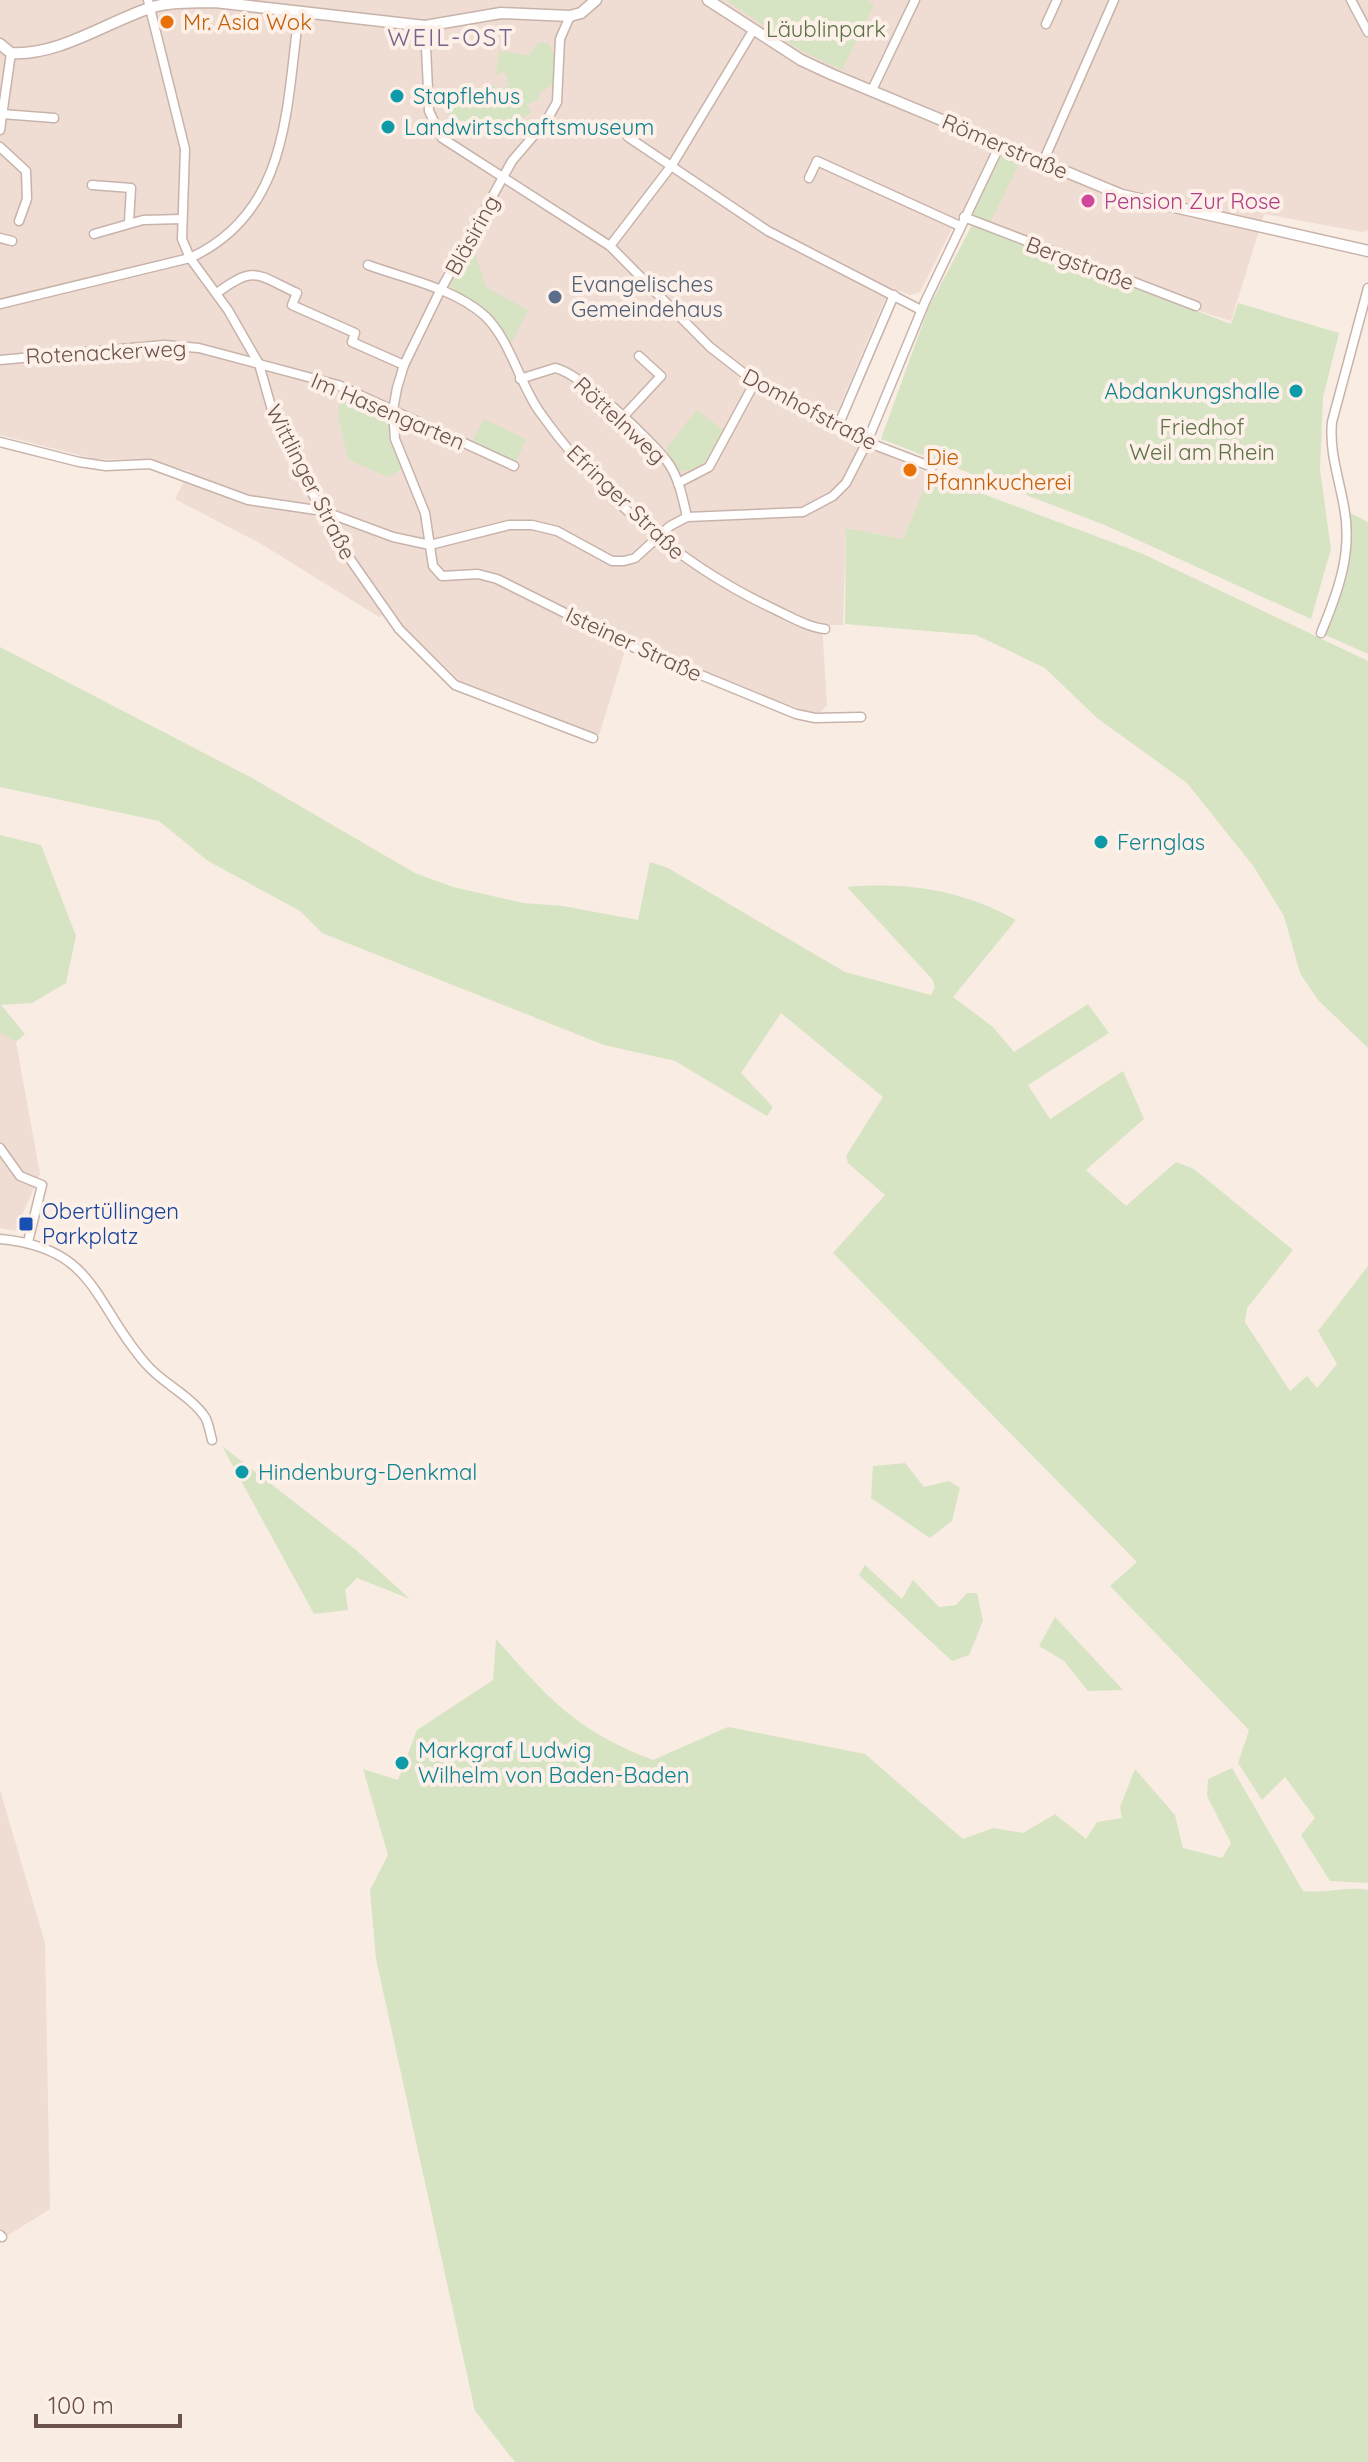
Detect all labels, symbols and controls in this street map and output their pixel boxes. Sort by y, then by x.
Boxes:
place label: Mr. Asia Wok [183,8,312,36]
marker: Mr. Asia Wok [158,13,176,31]
park label: Läublinpark [766,15,886,43]
district label: WEIL-OST [387,22,515,52]
place label: Stapflehus [413,82,520,110]
marker: Stapflehus [388,87,406,105]
street label: Römerstraße [938,107,1072,185]
place label: Landwirtschaftsmuseum [404,113,654,141]
marker: Landwirtschaftsmuseum [379,118,397,136]
place label: Pension Zur Rose [1104,187,1281,215]
street label: Bläsiring [439,190,505,280]
marker: Pension Zur Rose [1079,192,1097,210]
street label: Bergstraße [1022,230,1138,296]
place label: Evangelisches Gemeindehaus [571,270,723,323]
marker: Evangelisches Gemeindehaus [546,288,564,306]
street label: Rotenackerweg [25,334,187,370]
street label: Domhofstraße [738,362,882,456]
street label: Im Hasengarten [307,366,469,456]
street label: Röttelnweg [568,370,672,470]
place label: Abdankungshalle [1104,377,1280,405]
marker: Abdankungshalle [1287,382,1305,400]
street label: Wittlinger Straße [260,400,362,564]
park label: Friedhof Weil am Rhein [1129,413,1275,466]
street label: Efringer Straße [561,439,691,565]
place label: Die Pfannkucherei [926,443,1072,496]
marker: Die Pfannkucherei [901,461,919,479]
street label: Isteiner Straße [561,600,707,688]
place label: Fernglas [1117,828,1205,856]
marker: Fernglas [1092,833,1110,851]
place label: Obertüllingen Parkplatz [42,1197,179,1250]
marker: Obertüllingen Parkplatz [17,1215,35,1233]
place label: Hindenburg-Denkmal [258,1458,477,1486]
marker: Hindenburg-Denkmal [233,1463,251,1481]
place label: Markgraf Ludwig Wilhelm von Baden-Baden [418,1736,689,1789]
marker: Markgraf Ludwig Wilhelm von Baden-Baden [393,1754,411,1772]
scale bar [36,2378,180,2428]
text: 100 m [48,2390,114,2420]

